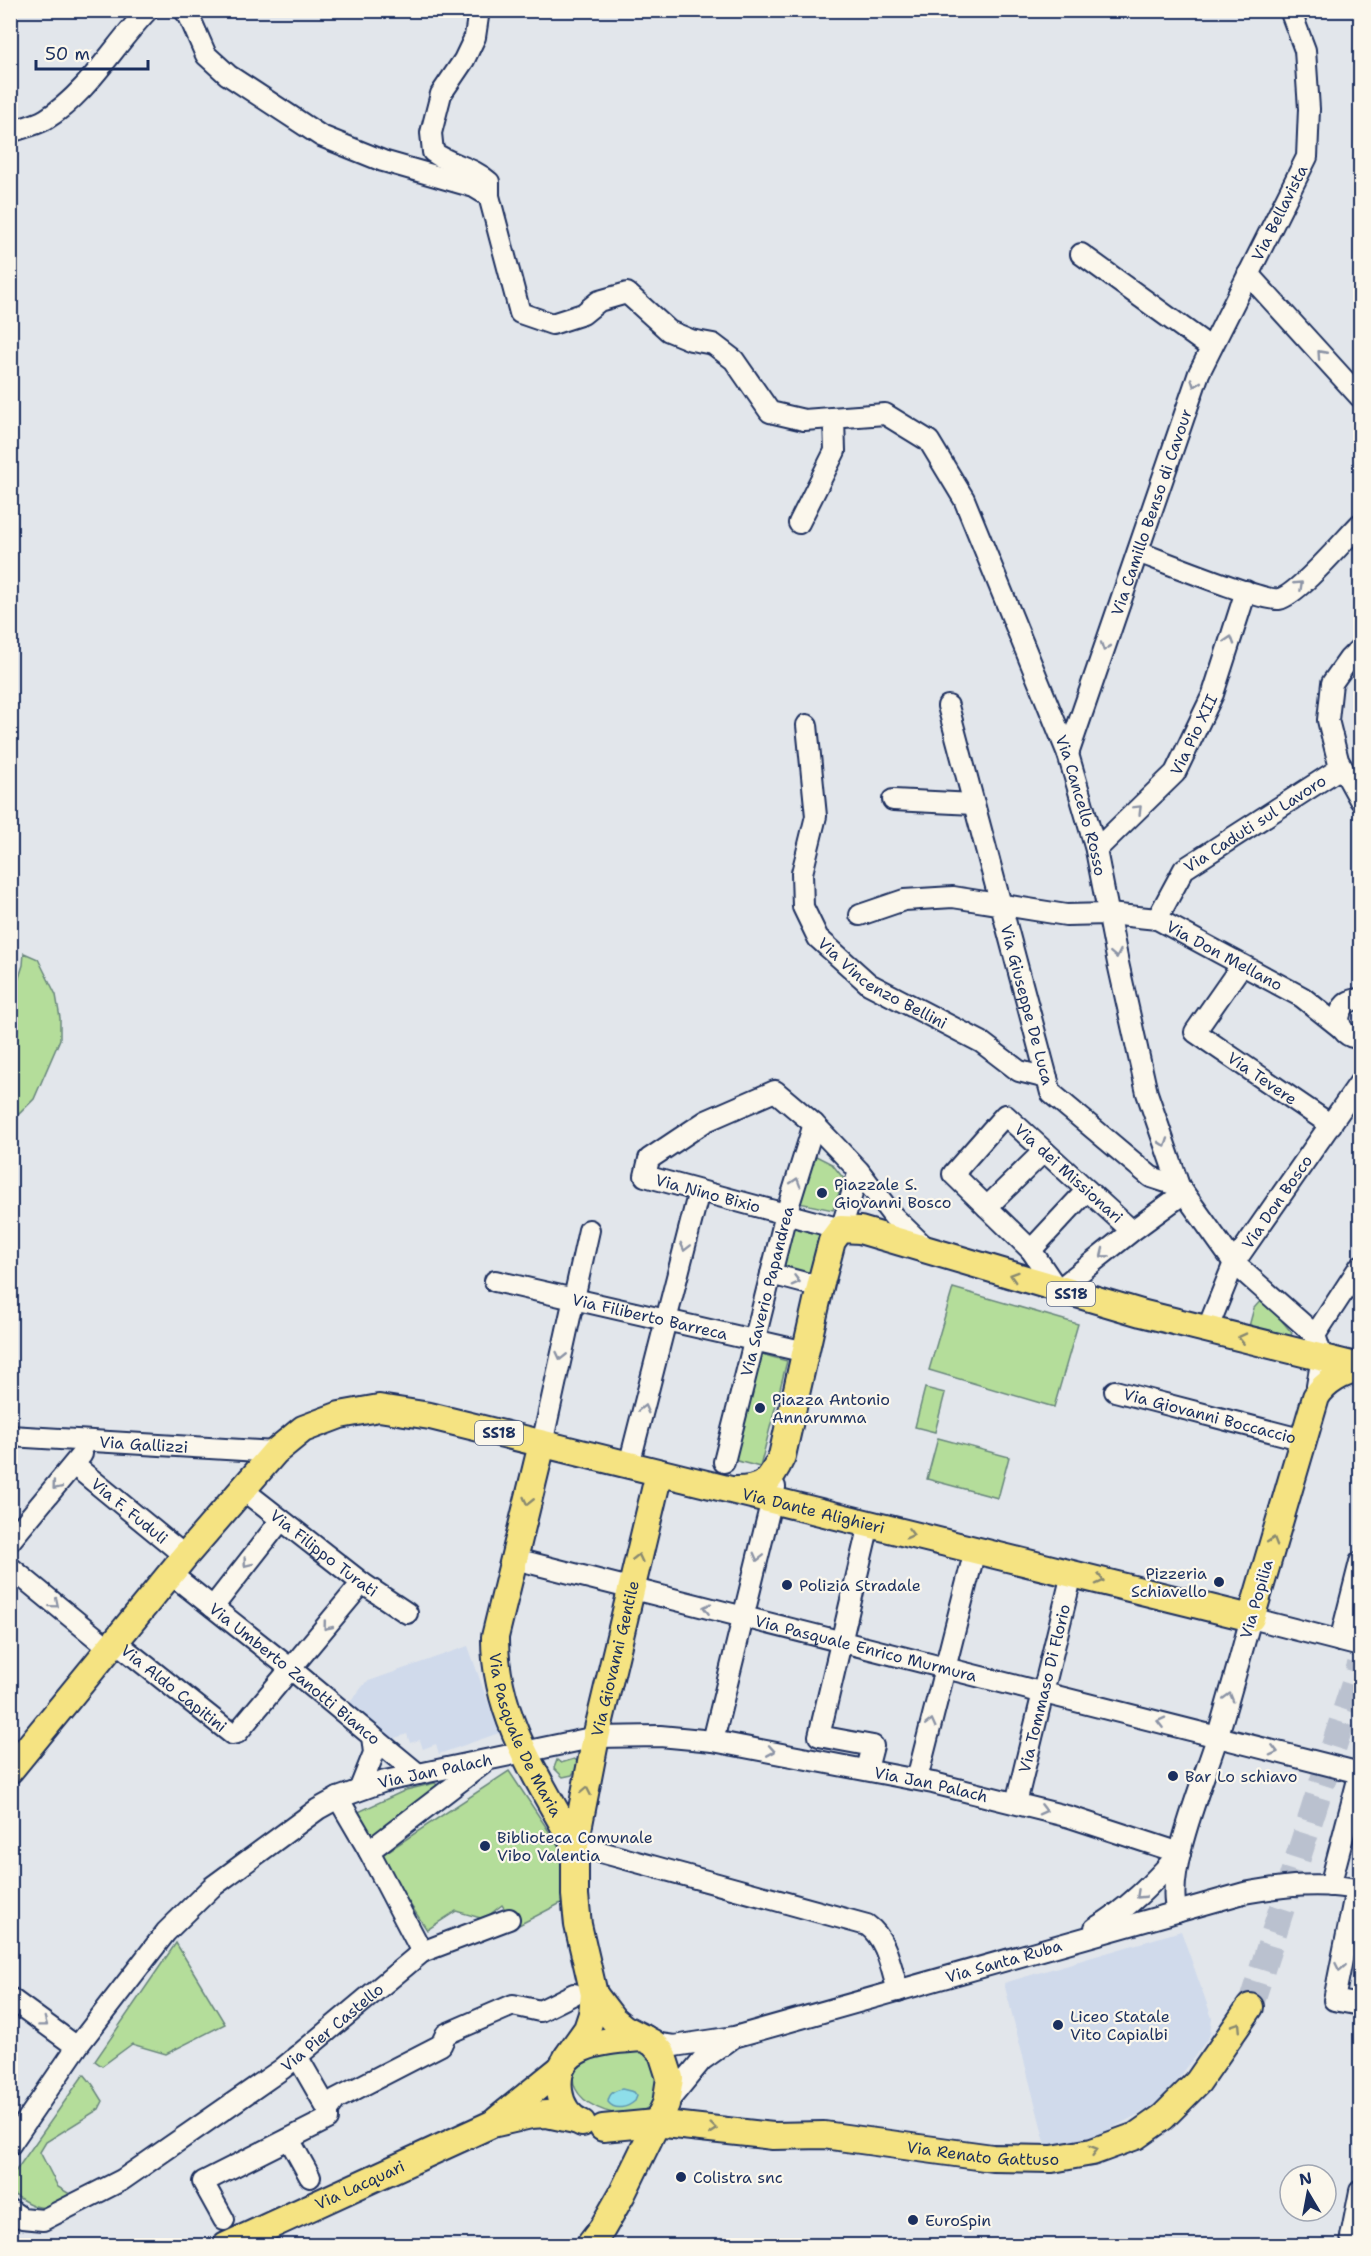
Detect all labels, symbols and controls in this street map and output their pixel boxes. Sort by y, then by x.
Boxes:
scale bar [36,33,148,71]
text: 50 m [45,42,90,66]
street label: Via Bellavista [1247,162,1312,264]
one-way arrow [1317,350,1328,360]
one-way arrow [1190,377,1203,388]
street label: Via Camillo Benso di Cavour [1106,406,1197,618]
one-way arrow [1291,582,1302,593]
one-way arrow [1223,635,1235,646]
one-way arrow [1100,641,1113,652]
street label: Via Pio XII [1166,691,1222,779]
street label: Via Cancello Rosso [1050,732,1111,878]
street label: Via Caduti sul Lavoro [1180,770,1330,877]
one-way arrow [1132,805,1142,816]
street label: Via Don Mellano [1163,916,1286,996]
street label: Via Giuseppe De Luca [996,922,1058,1087]
street label: Via Vincenzo Bellini [813,933,951,1034]
one-way arrow [1109,949,1122,959]
street label: Via Tevere [1223,1047,1301,1110]
street label: Via dei Missionari [1010,1119,1127,1228]
one-way arrow [1157,1137,1170,1148]
street label: Via Don Bosco [1237,1151,1317,1253]
street label: Via Nino Bixio [653,1169,763,1218]
place label: Piazzale S. Giovanni Bosco [834,1174,951,1213]
one-way arrow [789,1177,801,1188]
marker: Piazzale S. Giovanni Bosco [815,1186,829,1200]
street label: Via Saverio Papandrea [736,1204,799,1379]
one-way arrow [679,1242,692,1252]
one-way arrow [1099,1246,1110,1257]
one-way arrow [1009,1271,1020,1284]
one-way arrow [791,1273,801,1286]
road number: SS18 [1047,1282,1095,1306]
street label: Via Filiberto Barreca [570,1289,730,1345]
one-way arrow [1238,1332,1248,1345]
one-way arrow [555,1351,568,1361]
street label: Via Giovanni Boccaccio [1121,1384,1298,1449]
place label: Piazza Antonio Annarumma [772,1389,890,1428]
marker: Piazza Antonio Annarumma [753,1401,767,1415]
one-way arrow [636,1404,649,1414]
road number: SS18 [475,1421,523,1445]
street label: Via Gallizzi [99,1431,189,1458]
street label: Via F. Fuduli [87,1473,172,1549]
one-way arrow [52,1479,63,1490]
street label: Via Dante Alighieri [740,1483,887,1539]
one-way arrow [523,1496,536,1506]
street label: Via Filippo Turati [266,1505,382,1602]
one-way arrow [905,1527,915,1540]
one-way arrow [1266,1536,1278,1547]
one-way arrow [752,1552,765,1562]
one-way arrow [631,1553,644,1563]
one-way arrow [244,1557,255,1568]
street label: Via Popilia [1235,1557,1278,1641]
place label: Pizzeria Schiavello [1131,1563,1207,1602]
one-way arrow [1094,1573,1104,1586]
place label: Polizia Stradale [799,1575,921,1596]
marker: Pizzeria Schiavello [1212,1575,1226,1589]
marker: Polizia Stradale [780,1578,794,1592]
street label: Via Giovanni Gentile [586,1579,644,1739]
one-way arrow [48,1597,59,1608]
street label: Via Umberto Zanotti Bianco [205,1598,385,1750]
one-way arrow [702,1602,712,1615]
street label: Via Tommaso Di Florio [1014,1602,1075,1775]
street label: Via Pasquale Enrico Murmura [753,1610,979,1687]
one-way arrow [323,1619,334,1630]
street label: Via Aldo Capitini [116,1640,231,1737]
street label: Via Pasquale De Maria [484,1652,567,1821]
one-way arrow [1221,1692,1234,1702]
one-way arrow [1156,1717,1167,1729]
one-way arrow [924,1718,937,1728]
one-way arrow [1269,1743,1279,1756]
one-way arrow [765,1744,775,1757]
street label: Via Jan Palach [375,1749,494,1794]
street label: Via Jan Palach [872,1762,990,1807]
place label: Bar Lo schiavo [1185,1766,1297,1787]
marker: Bar Lo schiavo [1166,1769,1180,1783]
one-way arrow [579,1786,592,1796]
one-way arrow [1038,1803,1048,1816]
place label: Biblioteca Comunale Vibo Valentia [497,1827,653,1866]
marker: Biblioteca Comunale Vibo Valentia [478,1839,492,1853]
one-way arrow [1137,1888,1147,1899]
street label: Via Santa Ruba [943,1935,1064,1988]
one-way arrow [1334,1962,1347,1972]
street label: Via Pier Castello [277,1979,388,2076]
place label: Liceo Statale Vito Capialbi [1070,2006,1170,2045]
one-way arrow [37,2016,48,2027]
marker: Liceo Statale Vito Capialbi [1051,2018,1065,2032]
one-way arrow [1230,2022,1242,2032]
one-way arrow [709,2122,718,2135]
street label: Via Renato Gattuso [905,2136,1061,2170]
one-way arrow [1089,2145,1099,2157]
street label: Via Lacquari [312,2155,408,2215]
north arrow [1278,2163,1338,2223]
place label: Colistra snc [693,2167,783,2188]
text: N [1297,2167,1314,2190]
marker: Colistra snc [674,2170,688,2184]
place label: EuroSpin [925,2210,991,2231]
marker: EuroSpin [906,2213,920,2227]

